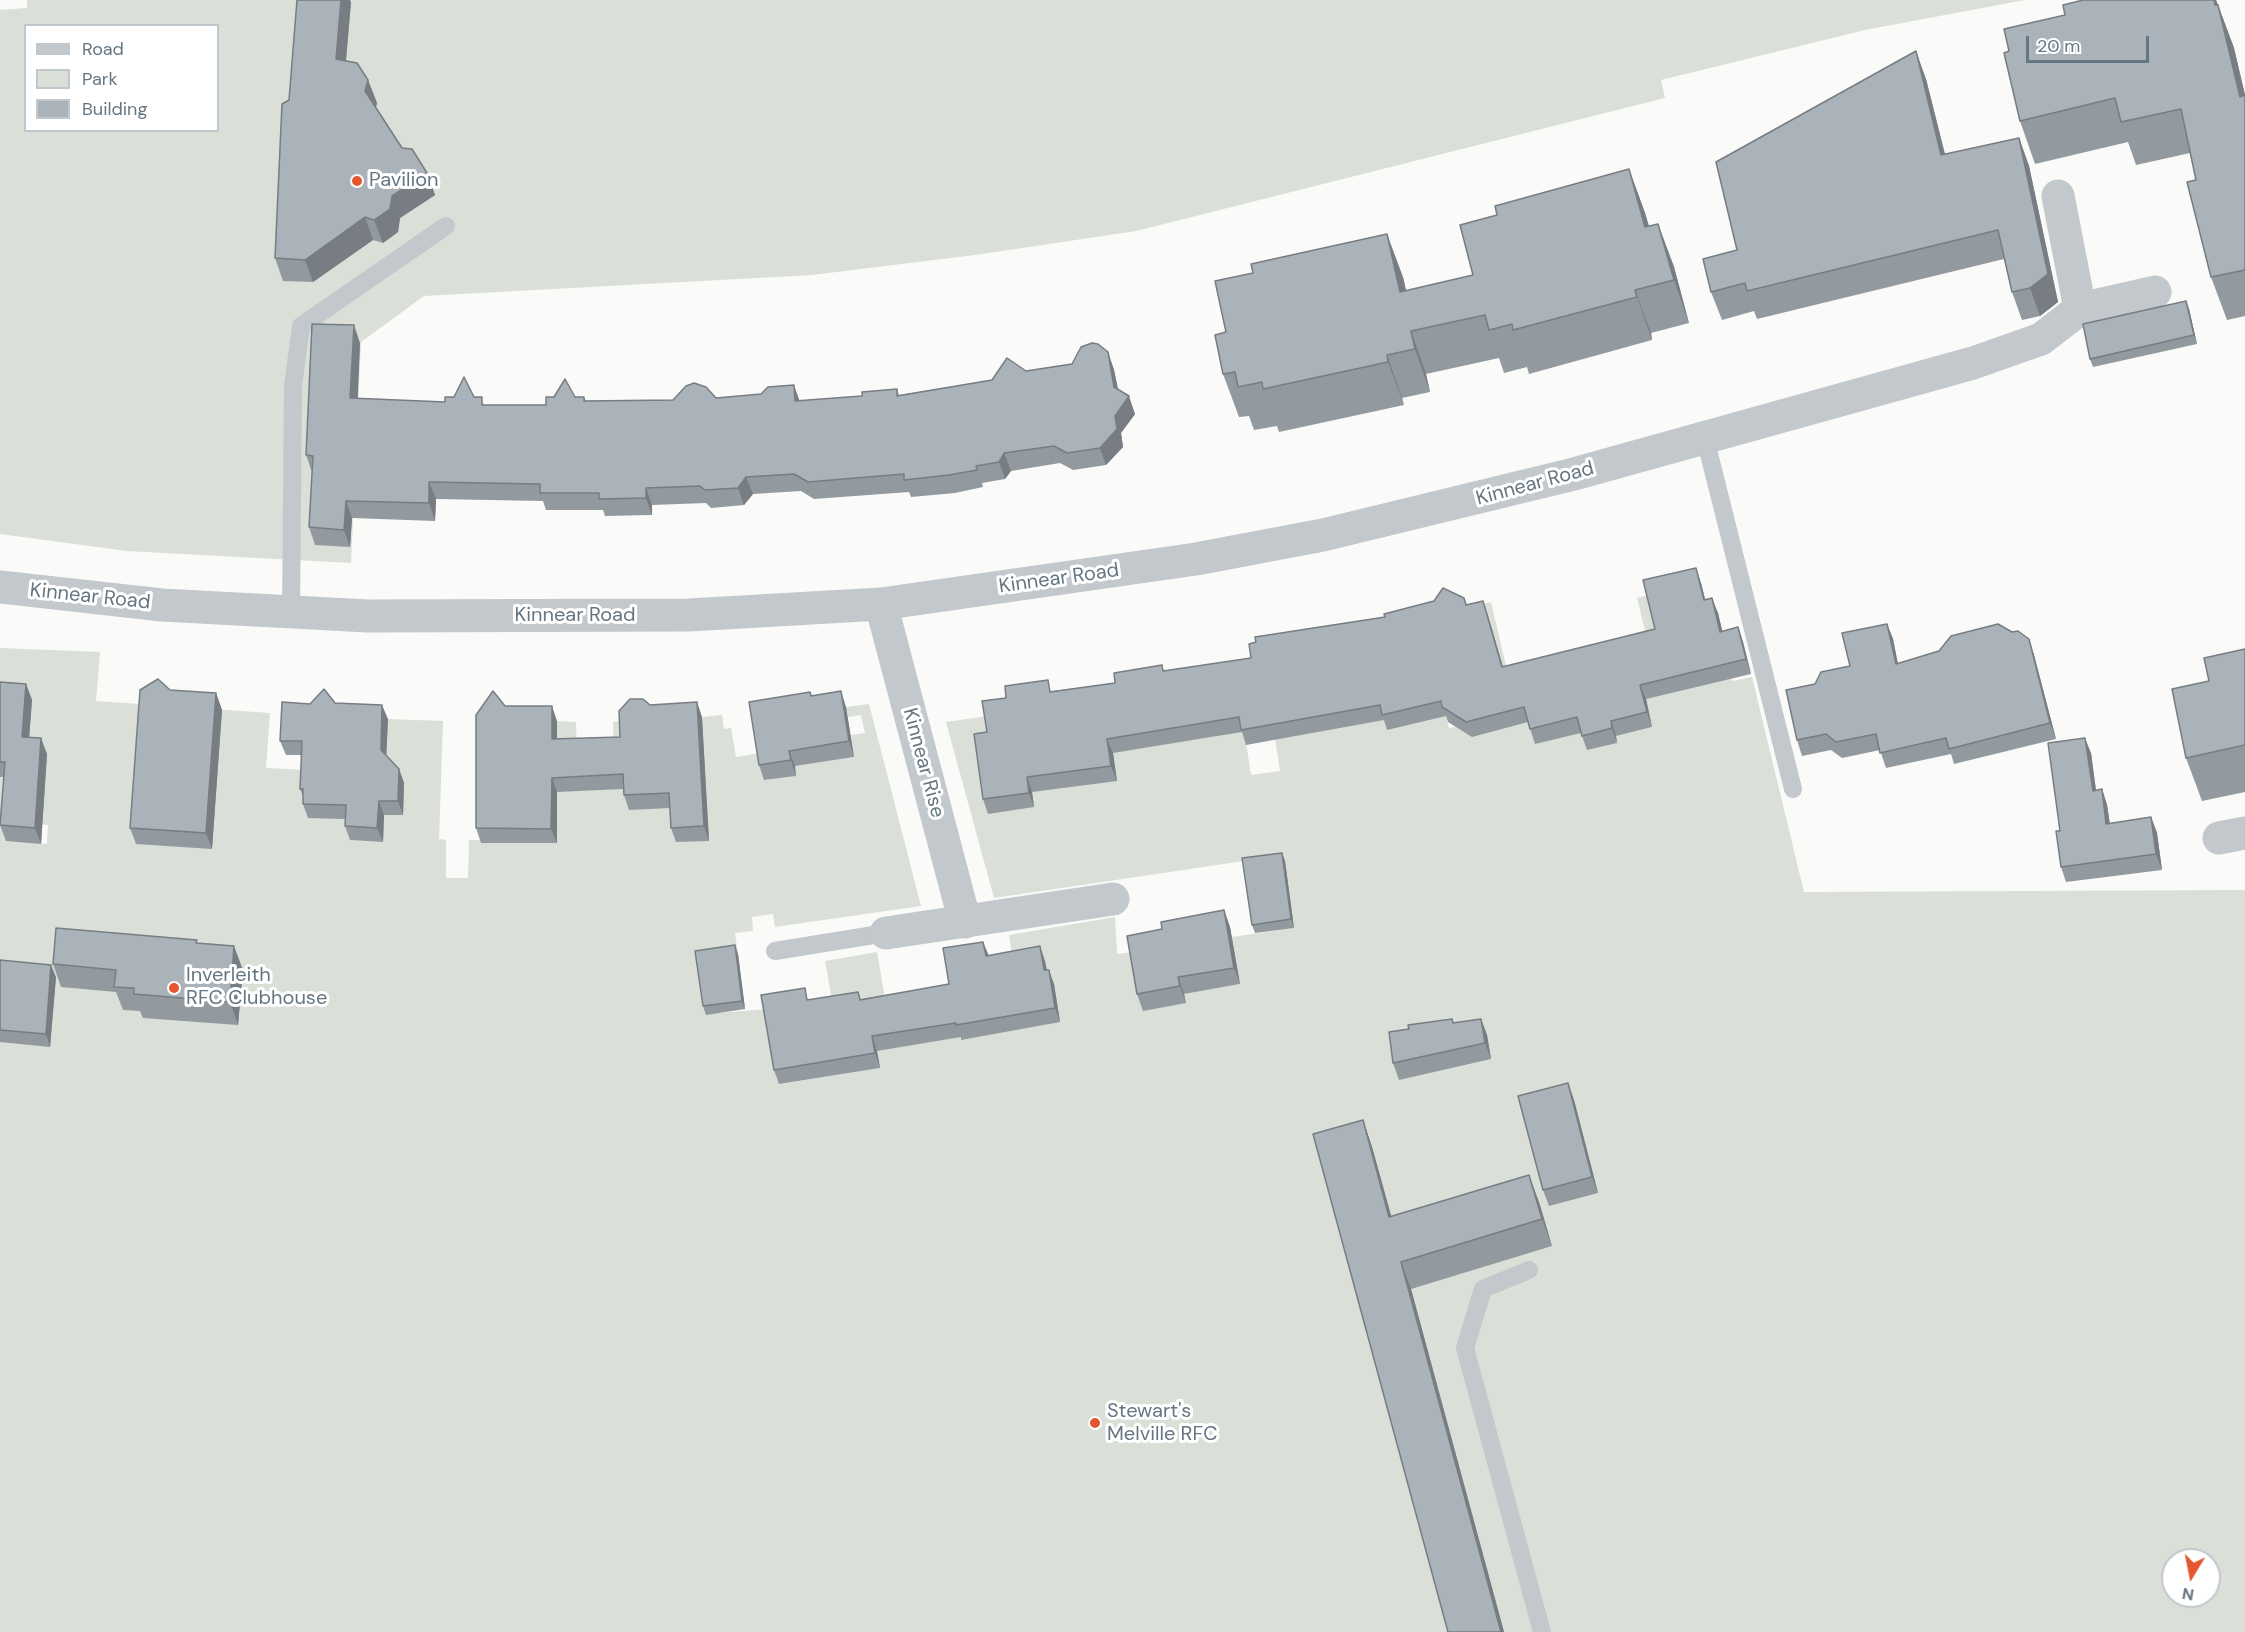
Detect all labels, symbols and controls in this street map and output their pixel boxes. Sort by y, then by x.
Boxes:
legend [24,24,219,132]
scale bar [2029,24,2152,62]
text: 20 m [2037,34,2080,58]
text: Road [82,37,124,61]
text: Park [82,67,118,91]
text: Building [82,97,147,121]
place label: Pavilion [369,169,439,193]
marker: Pavilion [350,174,364,188]
street label: Kinnear Road [1473,457,1597,511]
street label: Kinnear Road [997,559,1121,599]
street label: Kinnear Road [29,579,151,615]
street label: Kinnear Road [515,604,635,628]
street label: Kinnear Rise [897,706,949,820]
place label: Inverleith RFC Clubhouse [186,964,327,1011]
marker: Inverleith RFC Clubhouse [167,981,181,995]
place label: Stewart's Melville RFC [1107,1400,1217,1447]
marker: Stewart's Melville RFC [1088,1416,1102,1430]
north arrow [2161,1548,2221,1608]
text: N [2181,1583,2196,1606]

